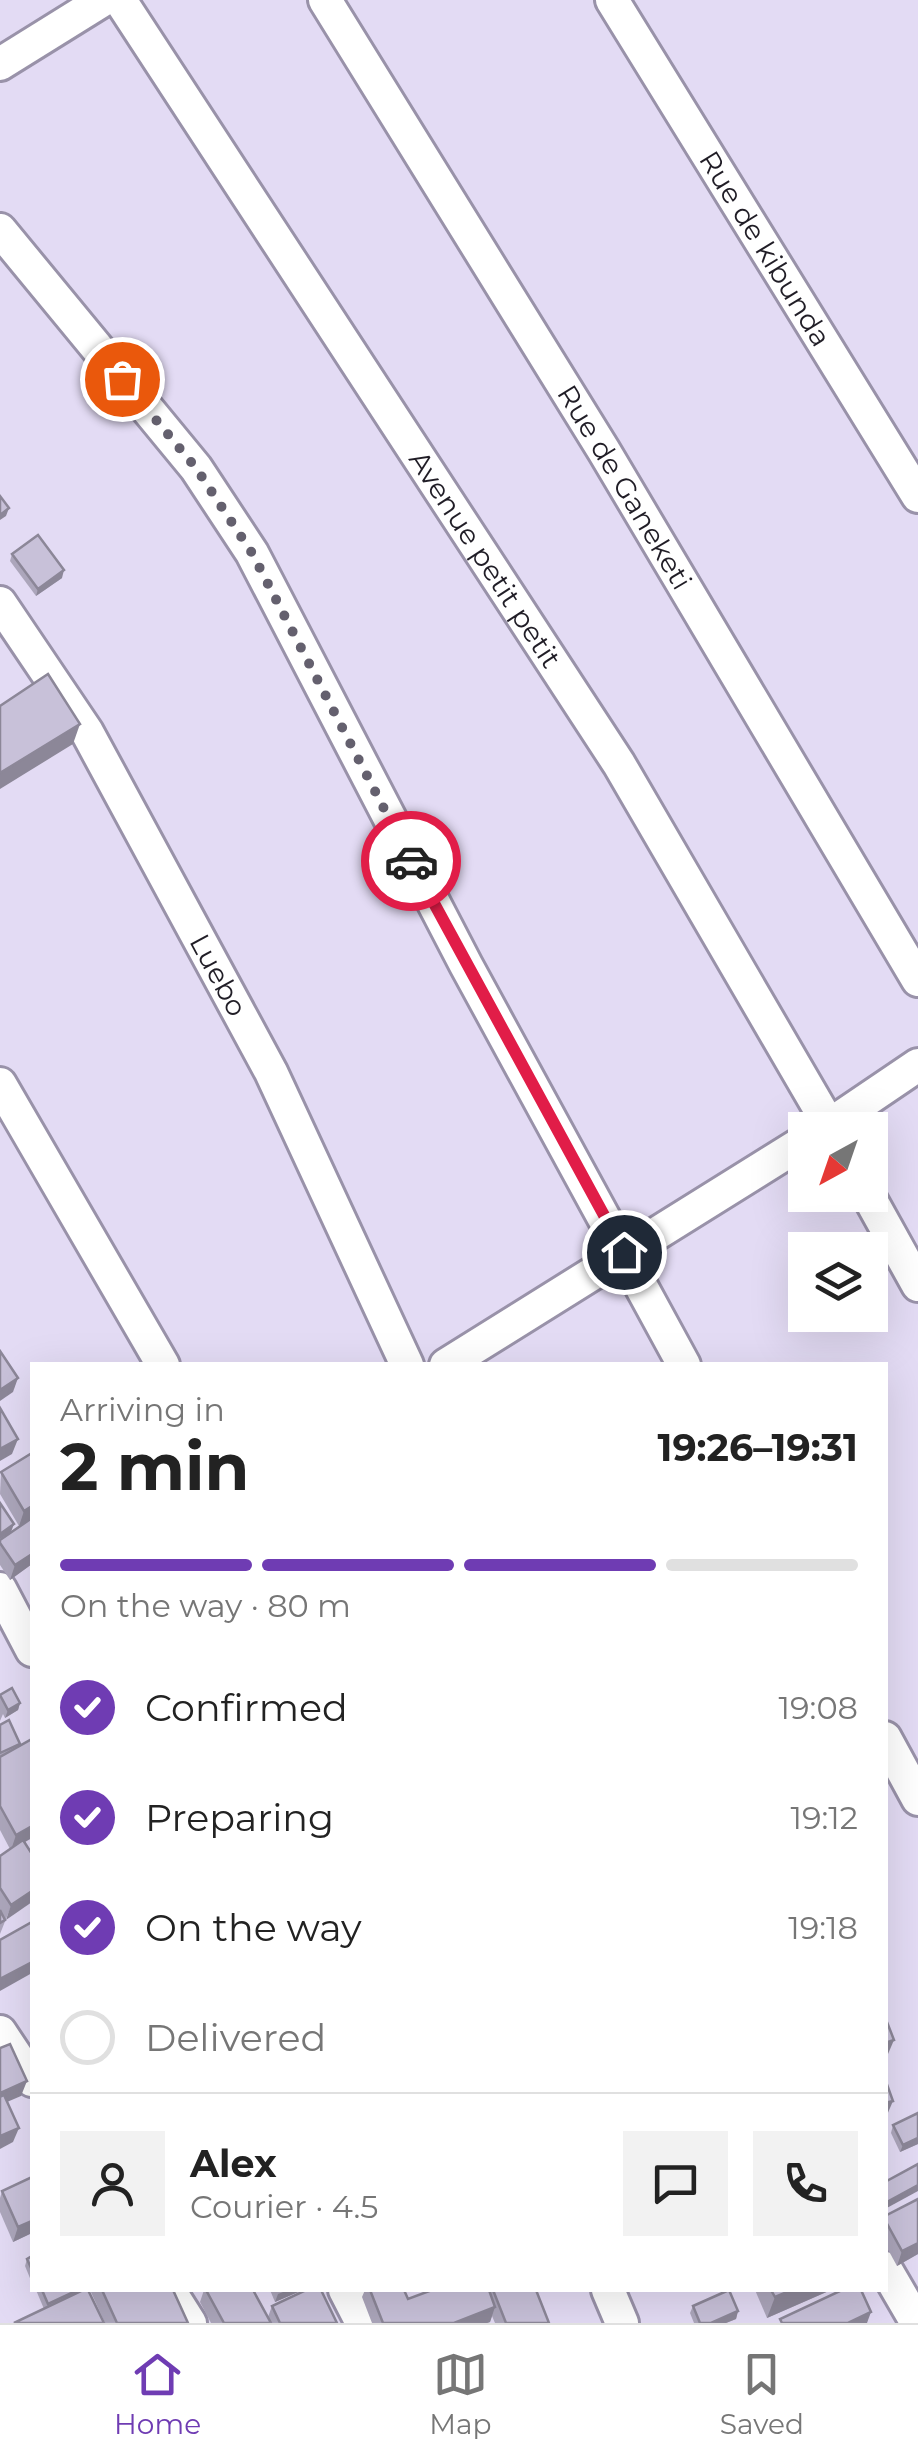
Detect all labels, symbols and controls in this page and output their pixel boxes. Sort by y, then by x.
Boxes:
street label: Rue de kibunda [692,145,838,352]
pin [80,337,165,422]
icon: bag [95,352,150,407]
street label: Rue de Ganeketi [550,379,699,596]
street label: Avenue petit petit [402,444,569,674]
courier [361,811,461,911]
icon: car [384,834,439,889]
street label: Luebo [183,928,255,1022]
north arrow [788,1112,888,1212]
map controls [788,1112,888,1332]
pin [582,1210,667,1295]
icon: home [597,1225,652,1280]
button: layers [788,1232,888,1332]
text: Arriving in [60,1390,225,1429]
text: 19:26–19:31 [657,1424,858,1471]
text: 2 min [60,1427,249,1506]
text: On the way · 80 m [60,1586,351,1625]
icon: check [60,1680,115,1735]
text: Confirmed [145,1684,348,1731]
text: 19:08 [779,1688,858,1727]
icon: check [60,1790,115,1845]
text: Preparing [145,1794,334,1841]
text: 19:12 [790,1798,858,1837]
icon: check [60,1900,115,1955]
text: On the way [145,1904,362,1951]
text: 19:18 [788,1908,858,1947]
text: Delivered [145,2014,326,2061]
button: person [60,2131,165,2236]
button: chat [623,2131,728,2236]
button: phone [753,2131,858,2236]
text: Alex [190,2140,277,2187]
text: Courier · 4.5 [190,2187,378,2226]
tab: Home [114,2347,201,2441]
tab: Map [429,2347,492,2441]
tab: Saved [720,2347,804,2441]

